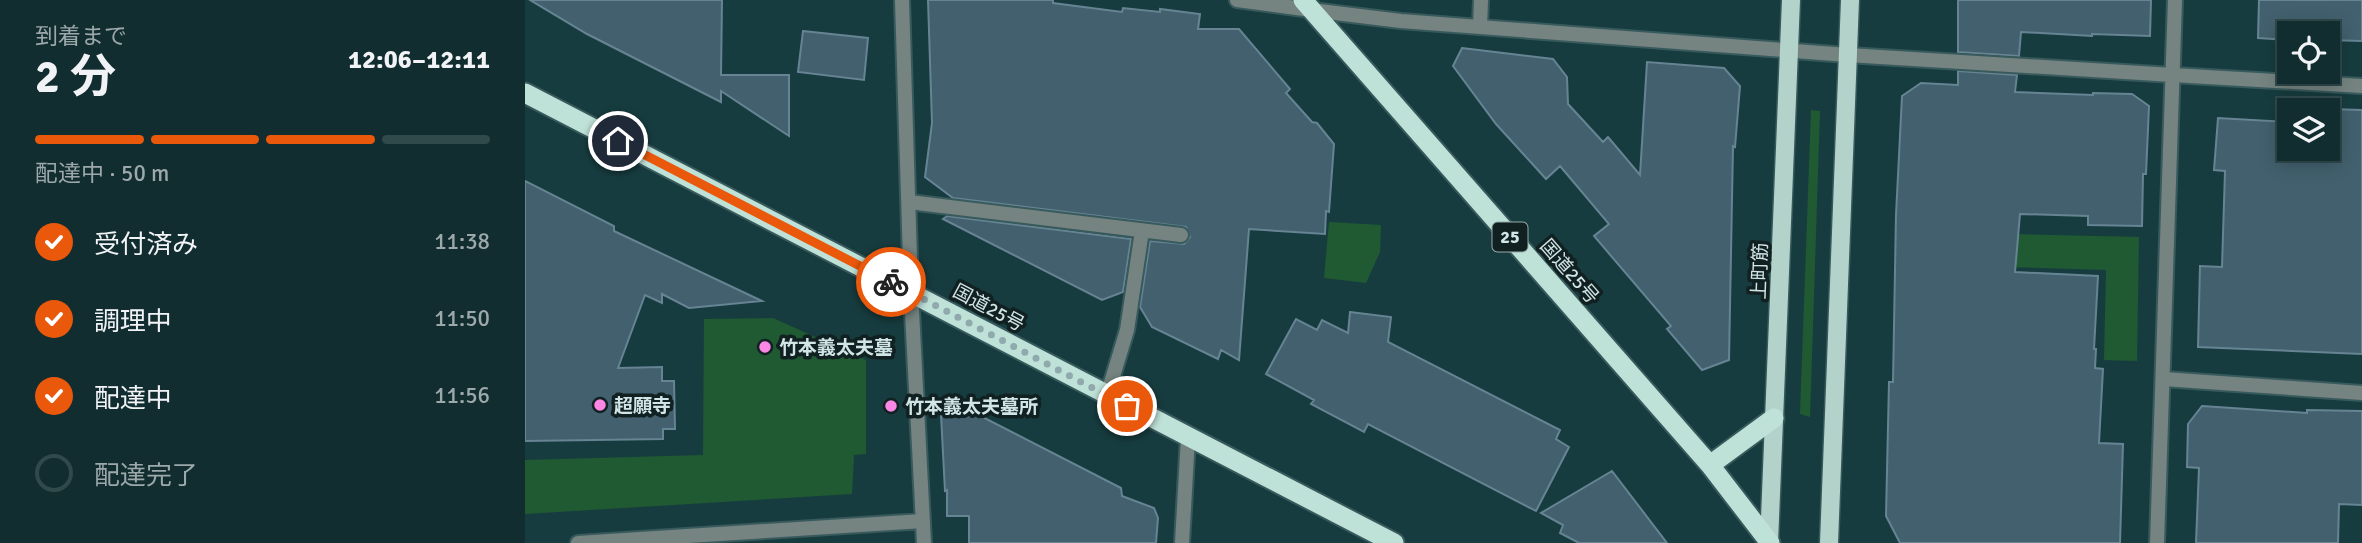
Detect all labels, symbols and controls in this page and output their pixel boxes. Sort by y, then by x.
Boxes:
map controls [2277,21,2340,161]
button: locate [2277,21,2340,84]
text: 到着まで [35,22,127,51]
text: 12:06–12:11 [348,44,490,76]
text: 2 分 [35,49,116,105]
button: layers [2277,98,2340,161]
pin [588,111,648,171]
icon: home [599,122,637,160]
text: 配達中 · 50 m [35,159,169,188]
road number: 25 [1493,222,1527,251]
icon: check [35,223,73,261]
text: 11:38 [434,227,490,256]
text: 受付済み [94,229,198,261]
street label: 国道25号 [1535,235,1604,309]
street label: 上町筋 [1747,242,1773,300]
courier [856,247,926,317]
icon: bike [872,263,910,301]
street label: 国道25号 [949,279,1028,337]
icon: check [35,300,73,338]
text: 11:50 [434,304,490,333]
text: 調理中 [94,306,172,338]
place label: 竹本義太夫墓 [779,336,893,360]
marker: 竹本義太夫墓 [757,339,773,355]
pin [1097,376,1157,436]
icon: check [35,377,73,415]
text: 11:56 [434,381,490,410]
text: 配達中 [94,383,172,415]
icon: bag [1108,387,1146,425]
place label: 超願寺 [614,394,671,418]
place label: 竹本義太夫墓所 [905,395,1038,419]
marker: 超願寺 [592,397,608,413]
marker: 竹本義太夫墓所 [883,398,899,414]
text: 配達完了 [94,460,198,492]

